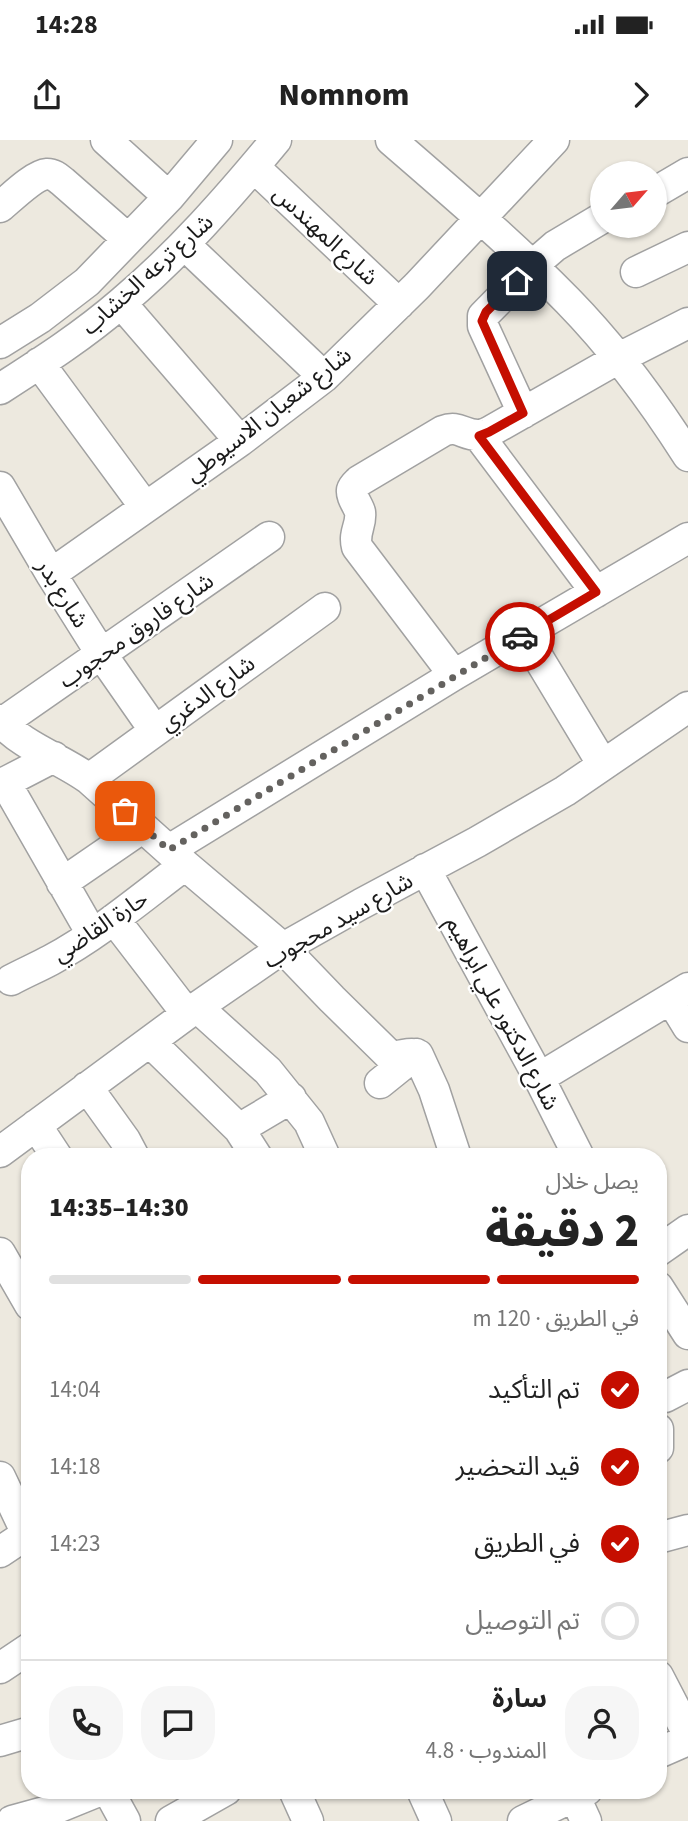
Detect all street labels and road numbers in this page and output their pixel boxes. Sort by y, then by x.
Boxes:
street label: شارع المهندس [265,178,386,293]
street label: شارع ترعه الخشاب [74,206,221,343]
street label: شارع شعبان الاسيوطي [178,339,359,490]
street label: شارع بدر [28,551,97,634]
street label: شارع فاروق محجوب [52,565,221,696]
street label: شارع الدغري [153,647,262,740]
street label: شارع سيد محجوب [257,864,419,977]
street label: حارة القاضي [46,882,155,971]
street label: شارع الدكتور علي ابراهيم [437,910,568,1116]

